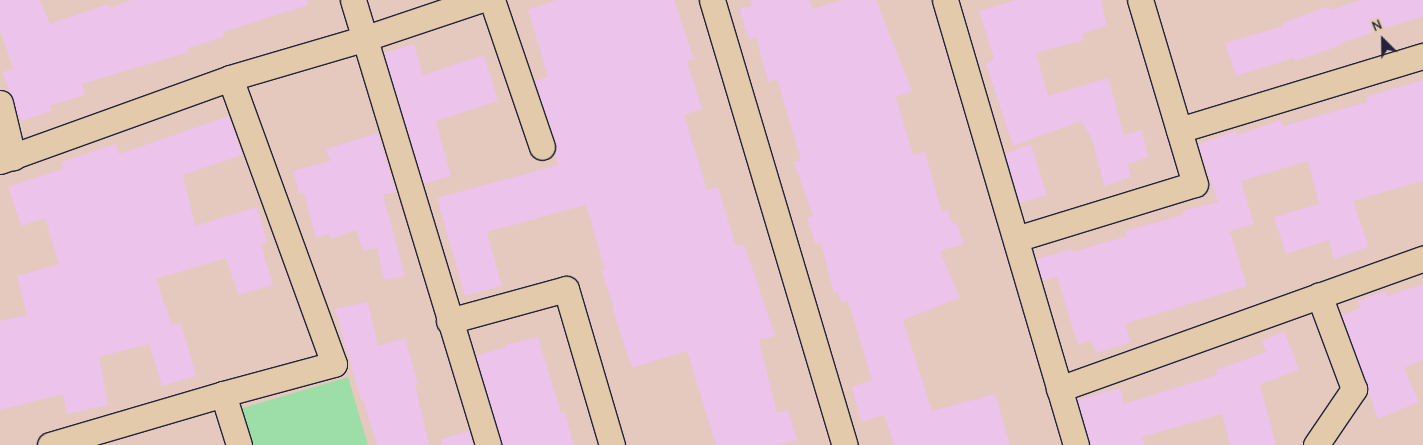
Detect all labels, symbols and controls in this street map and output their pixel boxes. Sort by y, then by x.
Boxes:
north arrow [1358,15,1408,65]
text: N [1369,16,1384,35]

